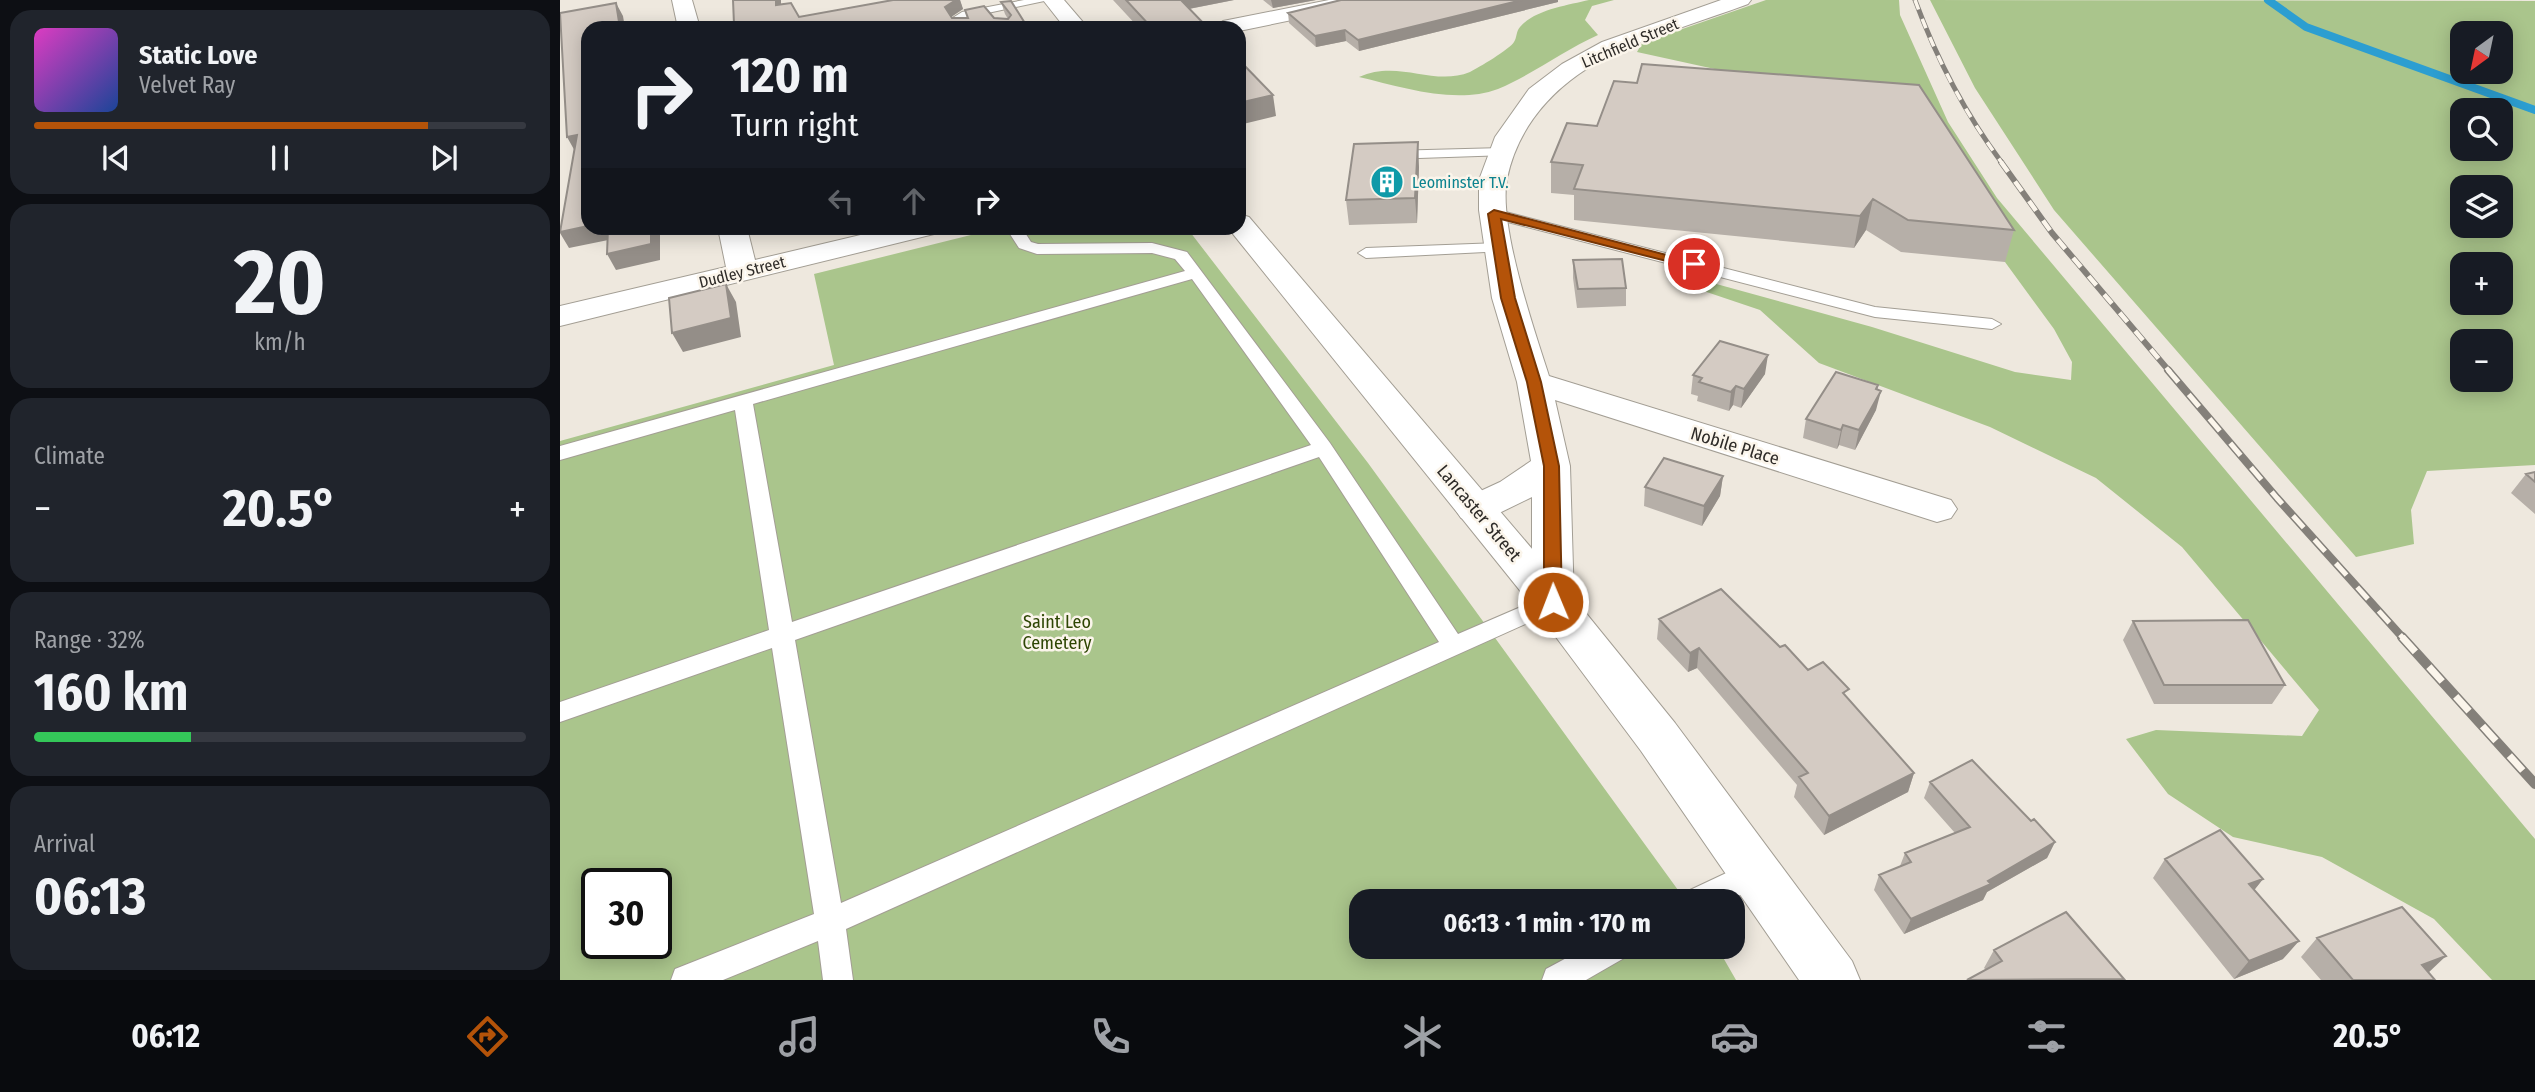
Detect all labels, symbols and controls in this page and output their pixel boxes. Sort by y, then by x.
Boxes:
street label: Litchfield Street [1579,14,1682,72]
north arrow [2450,21,2513,84]
map controls [2450,21,2513,392]
text: Static Love [139,40,257,71]
text: 120 m [731,46,849,105]
icon: right [616,49,707,140]
text: Velvet Ray [139,71,235,99]
button: search [2450,98,2513,161]
text: Turn right [731,106,858,144]
icon: previous [97,139,135,177]
icon: pause [261,139,299,177]
icon: next [425,139,463,177]
building icon: Leominster T.V. [1368,163,1406,201]
place label: Leominster T.V. [1412,173,1509,192]
button: layers [2450,175,2513,238]
icon: left [822,182,860,220]
icon: ahead [895,182,933,220]
icon: right [968,182,1006,220]
text: 20 [234,228,326,337]
pin [1664,234,1724,294]
icon: arrive [1675,245,1713,283]
street label: Dudley Street [697,252,788,292]
button: + [2450,252,2513,315]
text: km/h [254,328,306,356]
button: − [2450,329,2513,392]
street label: Nobile Place [1688,422,1782,470]
text: Climate [34,442,105,470]
street label: Lancaster Street [1432,460,1526,566]
text: 20.5° [223,477,337,540]
text: − [34,486,51,532]
text: + [509,486,526,532]
position arrow [1516,565,1590,639]
park label: Saint Leo Cemetery [1022,611,1092,654]
text: Range · 32% [34,626,145,654]
text: 160 km [34,661,189,724]
text: Arrival [34,830,95,858]
text: 06:13 [34,865,146,928]
speed limit sign: 30 [581,868,672,959]
text: 06:13 · 1 min · 170 m [1443,908,1651,939]
icon: directions [463,1012,512,1061]
icon: music [775,1012,824,1061]
icon: phone [1086,1012,1135,1061]
icon: climate [1398,1012,1447,1061]
icon: car [1710,1012,1759,1061]
icon: filters [2022,1012,2071,1061]
text: 06:12 [131,1017,200,1055]
text: 20.5° [2333,1017,2404,1055]

